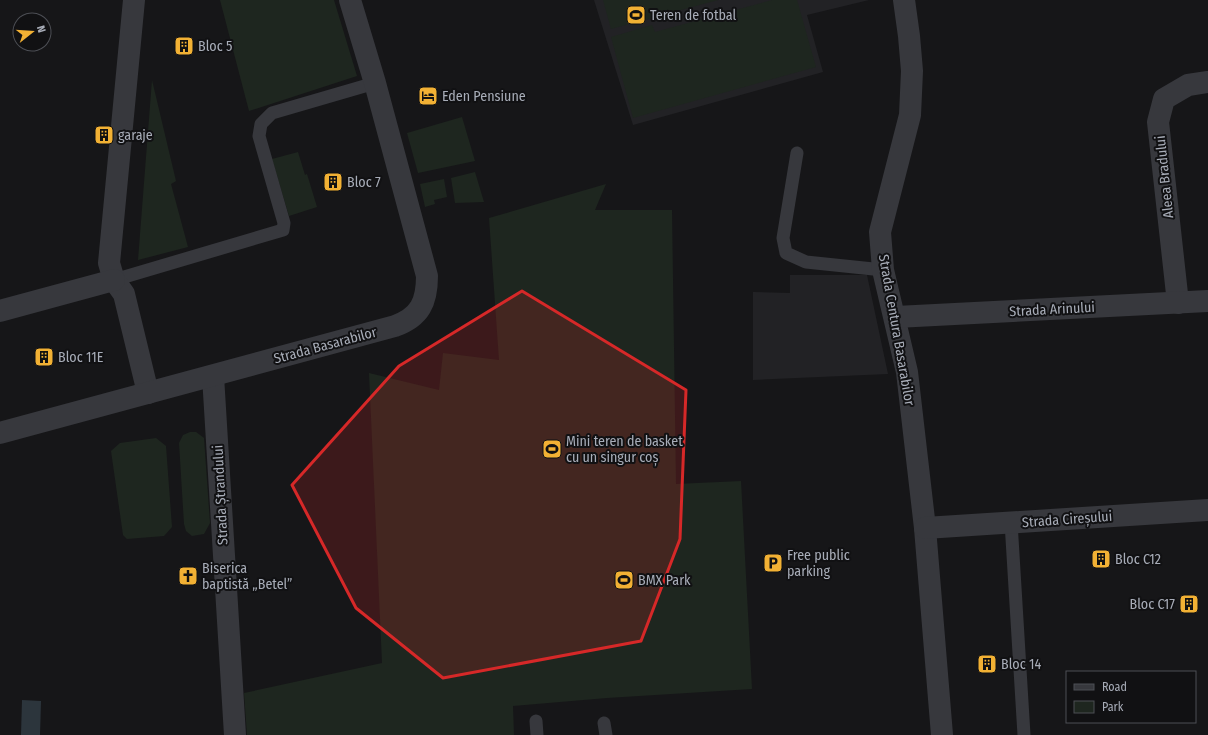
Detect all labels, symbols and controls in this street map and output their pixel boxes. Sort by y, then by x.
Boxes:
sports icon: Teren de fotbal [625,4,647,26]
place label: Teren de fotbal [650,7,737,24]
north arrow [12,12,52,52]
text: N [34,24,48,34]
building icon: Bloc 5 [173,35,195,57]
place label: Bloc 5 [198,38,232,55]
hotel icon: Eden Pensiune [417,85,439,107]
place label: Eden Pensiune [442,88,526,105]
building icon: garaje [93,124,115,146]
place label: garaje [118,127,153,144]
street label: Aleea Bradului [1152,135,1177,219]
building icon: Bloc 7 [322,171,344,193]
place label: Bloc 7 [347,174,381,191]
street label: Strada Centura Basarabilor [875,253,918,407]
street label: Strada Arinului [1009,299,1095,320]
street label: Strada Basarabilor [272,324,379,367]
building icon: Bloc 11E [33,346,55,368]
place label: Bloc 11E [58,349,104,366]
place label: Mini teren de basket cu un singur coș [566,433,683,467]
sports icon: Mini teren de basket cu un singur coș [541,438,563,460]
street label: Strada Ștrandului [209,445,233,545]
street label: Strada Cireșului [1021,508,1113,532]
place label: Free public parking [787,547,850,580]
building icon: Bloc C12 [1090,548,1112,570]
place label: Bloc C12 [1115,551,1161,568]
parking icon: Free public parking [762,552,784,574]
place label: Biserica baptistă „Betel” [202,560,293,593]
church icon: Biserica baptistă „Betel” [177,565,199,587]
sports icon: BMX Park [613,569,635,591]
place label: BMX Park [638,572,691,589]
building icon: Bloc C17 [1178,593,1200,615]
place label: Bloc C17 [1130,596,1175,613]
building icon: Bloc 14 [976,653,998,675]
place label: Bloc 14 [1001,656,1041,673]
legend [1066,671,1196,723]
text: Road [1102,680,1127,694]
text: Park [1102,700,1124,714]

